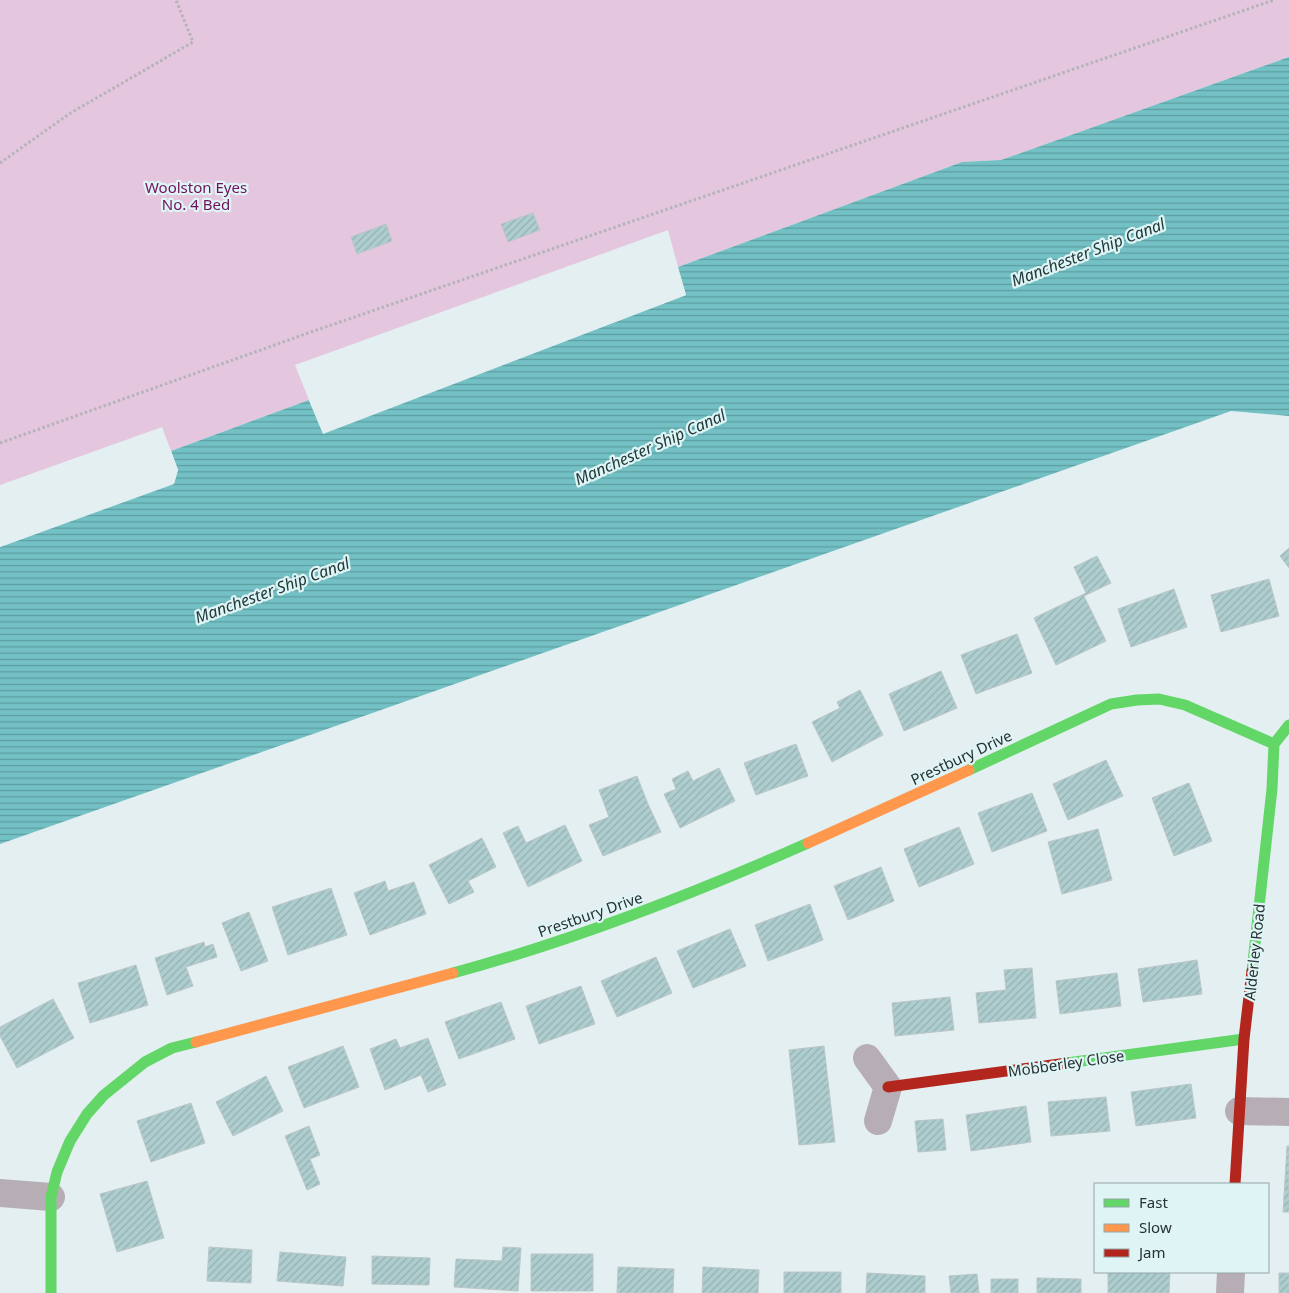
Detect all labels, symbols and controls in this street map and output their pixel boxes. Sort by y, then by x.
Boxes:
park label: Woolston Eyes No. 4 Bed [145,177,247,214]
water label: Manchester Ship Canal [1008,212,1169,291]
water label: Manchester Ship Canal [571,403,730,490]
water label: Manchester Ship Canal [192,552,353,628]
street label: Prestbury Drive [907,725,1015,789]
street label: Prestbury Drive [535,887,645,941]
street label: Alderley Road [1239,903,1269,1001]
street label: Mobberley Close [1006,1045,1126,1081]
legend [1094,1183,1269,1273]
text: Fast [1139,1192,1168,1212]
text: Slow [1139,1217,1172,1237]
text: Jam [1137,1242,1166,1262]

